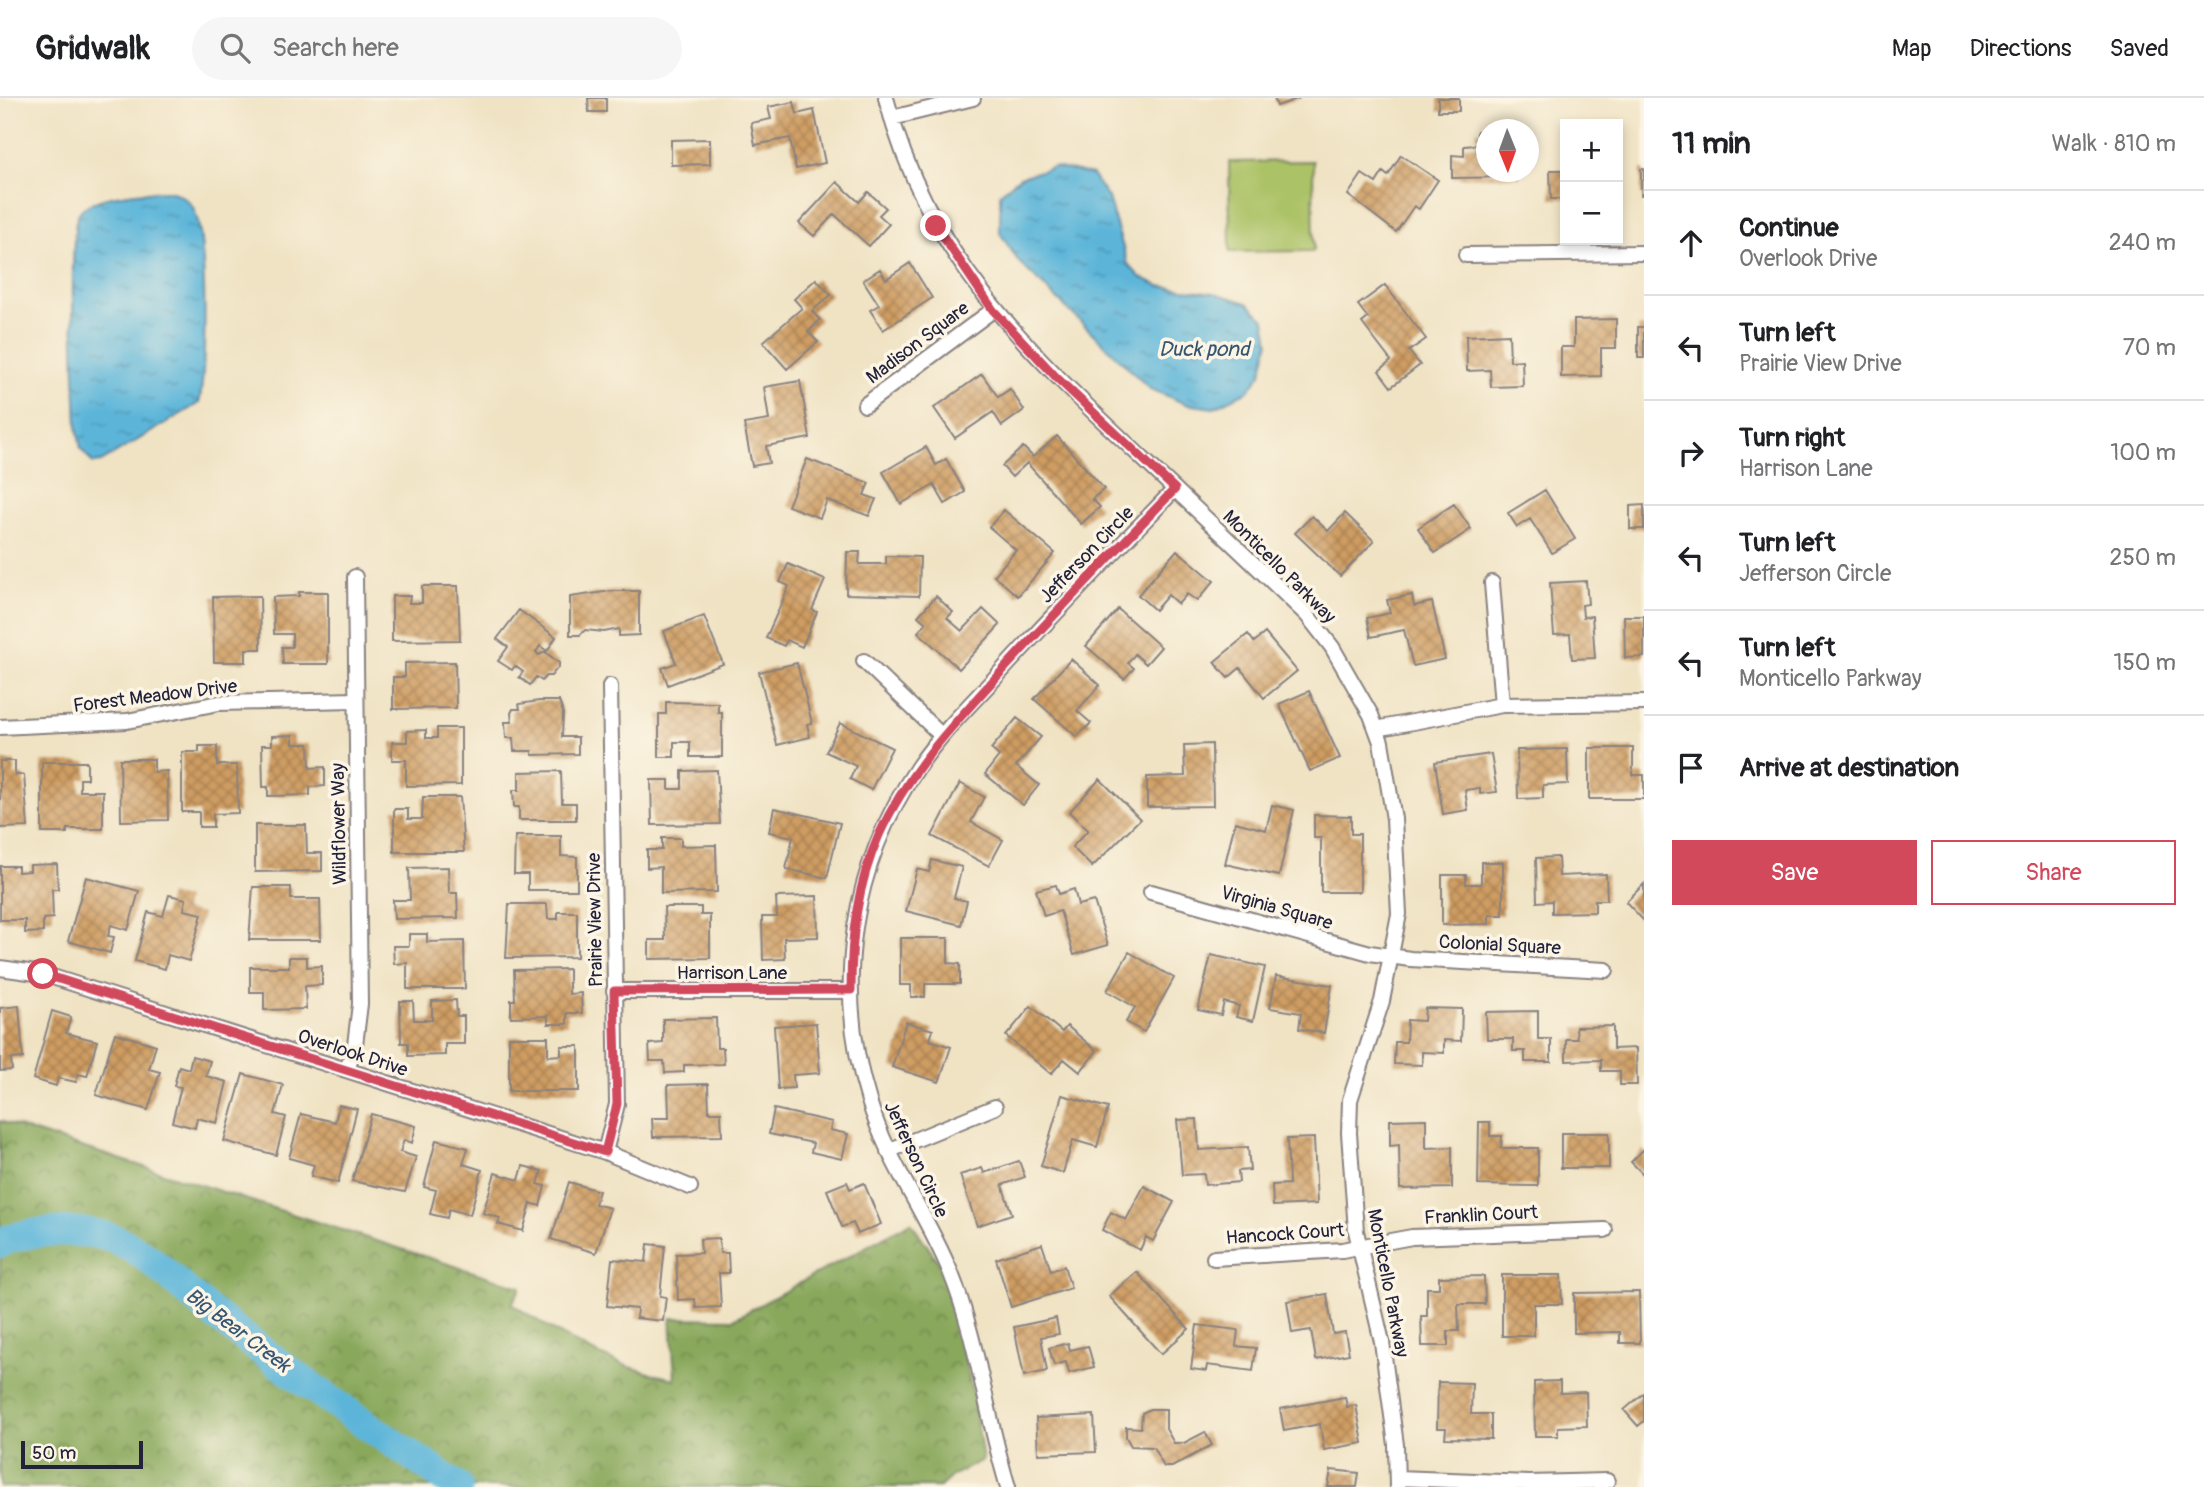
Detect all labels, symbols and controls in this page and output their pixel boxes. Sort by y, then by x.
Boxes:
search box [192,17,682,80]
text: Gridwalk [35,28,150,69]
icon: search [216,29,254,67]
text: Search here [272,32,399,64]
text: Map [1892,34,1932,63]
text: Directions [1970,34,2071,63]
text: Saved [2109,34,2169,63]
north arrow [1476,119,1539,182]
map controls [1560,119,1623,245]
button: + [1560,119,1623,182]
text: 11 min [1672,125,1751,162]
text: Walk · 810 m [2051,129,2176,158]
button: − [1560,182,1623,245]
route end [920,210,951,241]
text: Continue [1739,212,1839,244]
icon: ahead [1672,224,1710,262]
text: 240 m [2109,228,2176,257]
text: Overlook Drive [1739,244,1877,273]
street label: Madison Square [861,296,974,389]
text: Turn left [1739,317,1835,349]
icon: left [1672,329,1710,367]
text: 70 m [2123,333,2176,362]
water label: Duck pond [1159,336,1252,363]
text: Prairie View Drive [1739,349,1902,378]
text: Turn right [1739,422,1845,454]
icon: right [1672,434,1710,472]
text: 100 m [2110,438,2176,467]
text: Harrison Lane [1739,454,1873,483]
street label: Jefferson Circle [1034,501,1140,608]
street label: Monticello Parkway [1218,505,1341,628]
text: Turn left [1739,527,1835,559]
icon: left [1672,539,1710,577]
text: 250 m [2110,543,2176,572]
text: Jefferson Circle [1739,559,1891,588]
text: Turn left [1739,632,1835,664]
icon: left [1672,644,1710,682]
text: 150 m [2113,648,2176,677]
text: Monticello Parkway [1739,664,1921,693]
street label: Forest Meadow Drive [72,674,239,718]
icon: arrive [1672,749,1710,787]
text: Arrive at destination [1739,752,1959,784]
street label: Wildflower Way [326,763,352,885]
button: Save [1672,840,1917,905]
button: Share [1931,840,2176,905]
street label: Prairie View Drive [582,852,608,987]
street label: Virginia Square [1218,881,1336,936]
street label: Colonial Square [1438,930,1562,960]
route start [27,958,58,989]
street label: Harrison Lane [677,961,788,985]
street label: Overlook Drive [295,1024,411,1082]
street label: Jefferson Circle [879,1097,954,1222]
street label: Franklin Court [1424,1200,1539,1230]
street label: Monticello Parkway [1362,1207,1414,1359]
street label: Hancock Court [1225,1218,1345,1250]
water label: Big Bear Creek [180,1282,297,1380]
scale bar [21,1438,144,1470]
text: 50 m [32,1441,76,1465]

